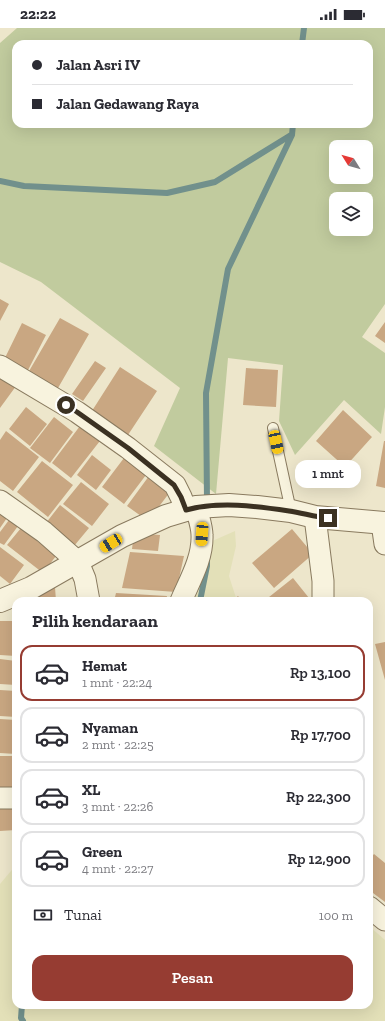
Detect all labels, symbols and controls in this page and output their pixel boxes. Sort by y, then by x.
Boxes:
text: 22:22 [20,5,56,23]
text: Jalan Asri IV [56,56,140,74]
text: Jalan Gedawang Raya [56,95,199,113]
north arrow [329,140,373,184]
map controls [329,140,373,236]
button: layers [329,192,373,236]
route start [57,396,75,414]
car [268,429,284,455]
callout: 1 mnt [295,460,361,488]
text: 1 mnt [312,466,344,481]
route end [319,509,337,527]
car [195,522,209,546]
car [98,532,124,554]
text: Pilih kendaraan [32,610,158,632]
icon: car [34,655,70,691]
text: Hemat [82,657,127,675]
text: Rp 13,100 [290,664,351,682]
text: 1 mnt · 22:24 [82,675,152,690]
icon: car [34,717,70,753]
text: Nyaman [82,719,138,737]
text: Rp 17,700 [290,726,351,744]
text: 2 mnt · 22:25 [82,737,154,752]
icon: car [34,779,70,815]
text: XL [82,781,100,799]
text: Rp 22,300 [286,788,351,806]
text: 3 mnt · 22:26 [82,799,153,814]
icon: car [34,841,70,877]
text: Green [82,843,122,861]
text: Rp 12,900 [288,850,351,868]
text: 4 mnt · 22:27 [82,861,153,876]
icon: cash [32,904,54,926]
text: Tunai [64,906,102,924]
text: 100 m [319,908,353,923]
button: Pesan [32,955,353,1001]

